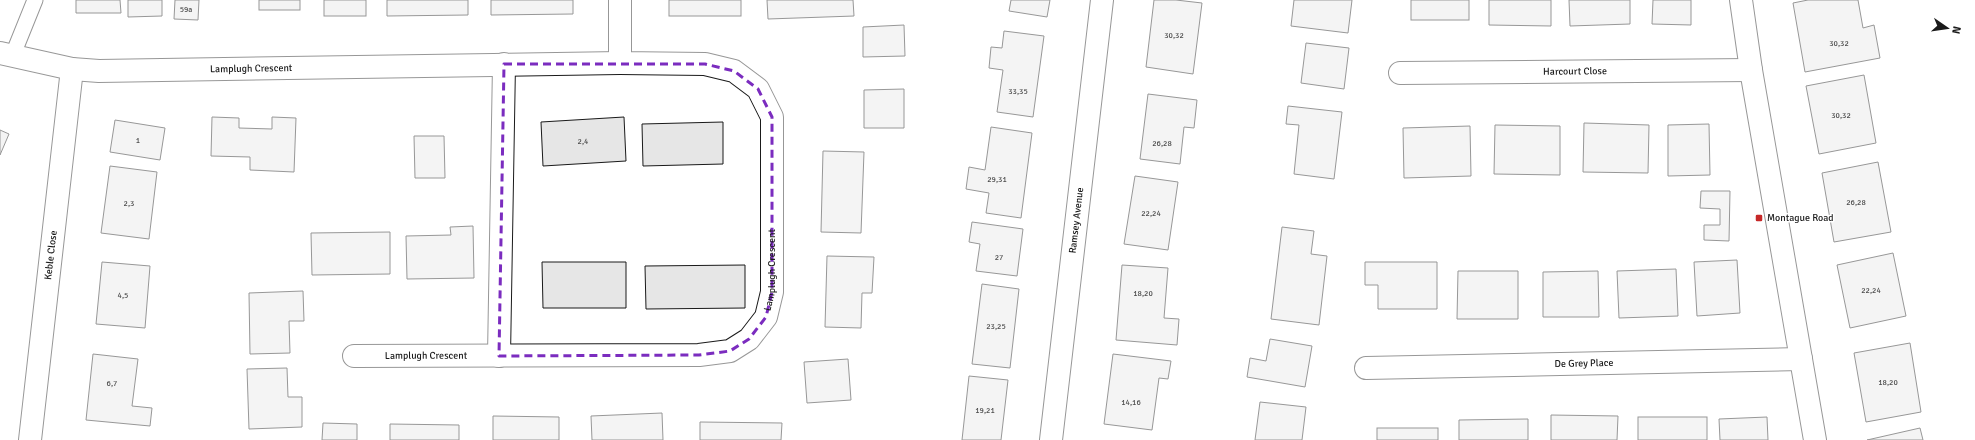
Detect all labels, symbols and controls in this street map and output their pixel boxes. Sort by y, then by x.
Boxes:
house number: 59a [180,4,192,14]
north arrow [1927,8,1967,48]
text: N [1949,25,1963,35]
house number: 30,32 [1164,30,1184,40]
house number: 30,32 [1829,38,1849,48]
street label: Lamplugh Crescent [210,62,293,75]
street label: Harcourt Close [1543,65,1607,78]
house number: 33,35 [1008,86,1028,96]
house number: 30,32 [1831,110,1851,120]
house number: 1 [136,135,140,145]
house number: 2,4 [578,136,589,146]
house number: 26,28 [1152,138,1172,148]
house number: 29,31 [987,174,1007,184]
street label: Ramsey Avenue [1067,187,1086,254]
house number: 26,28 [1846,197,1866,207]
house number: 2,3 [124,198,134,208]
house number: 22,24 [1141,208,1161,218]
place label: Montague Road [1767,212,1834,224]
marker: Montague Road [1754,213,1764,223]
street label: Lamplugh Crescent [762,229,778,312]
street label: Keble Close [42,230,60,281]
house number: 27 [995,252,1003,262]
house number: 22,24 [1861,285,1881,295]
house number: 18,20 [1133,288,1153,298]
house number: 4,5 [118,290,128,300]
house number: 23,25 [986,321,1006,331]
street label: Lamplugh Crescent [385,350,468,362]
street label: De Grey Place [1554,357,1613,370]
house number: 18,20 [1878,377,1898,387]
house number: 6,7 [107,378,117,388]
house number: 14,16 [1121,397,1141,407]
house number: 19,21 [975,405,995,415]

